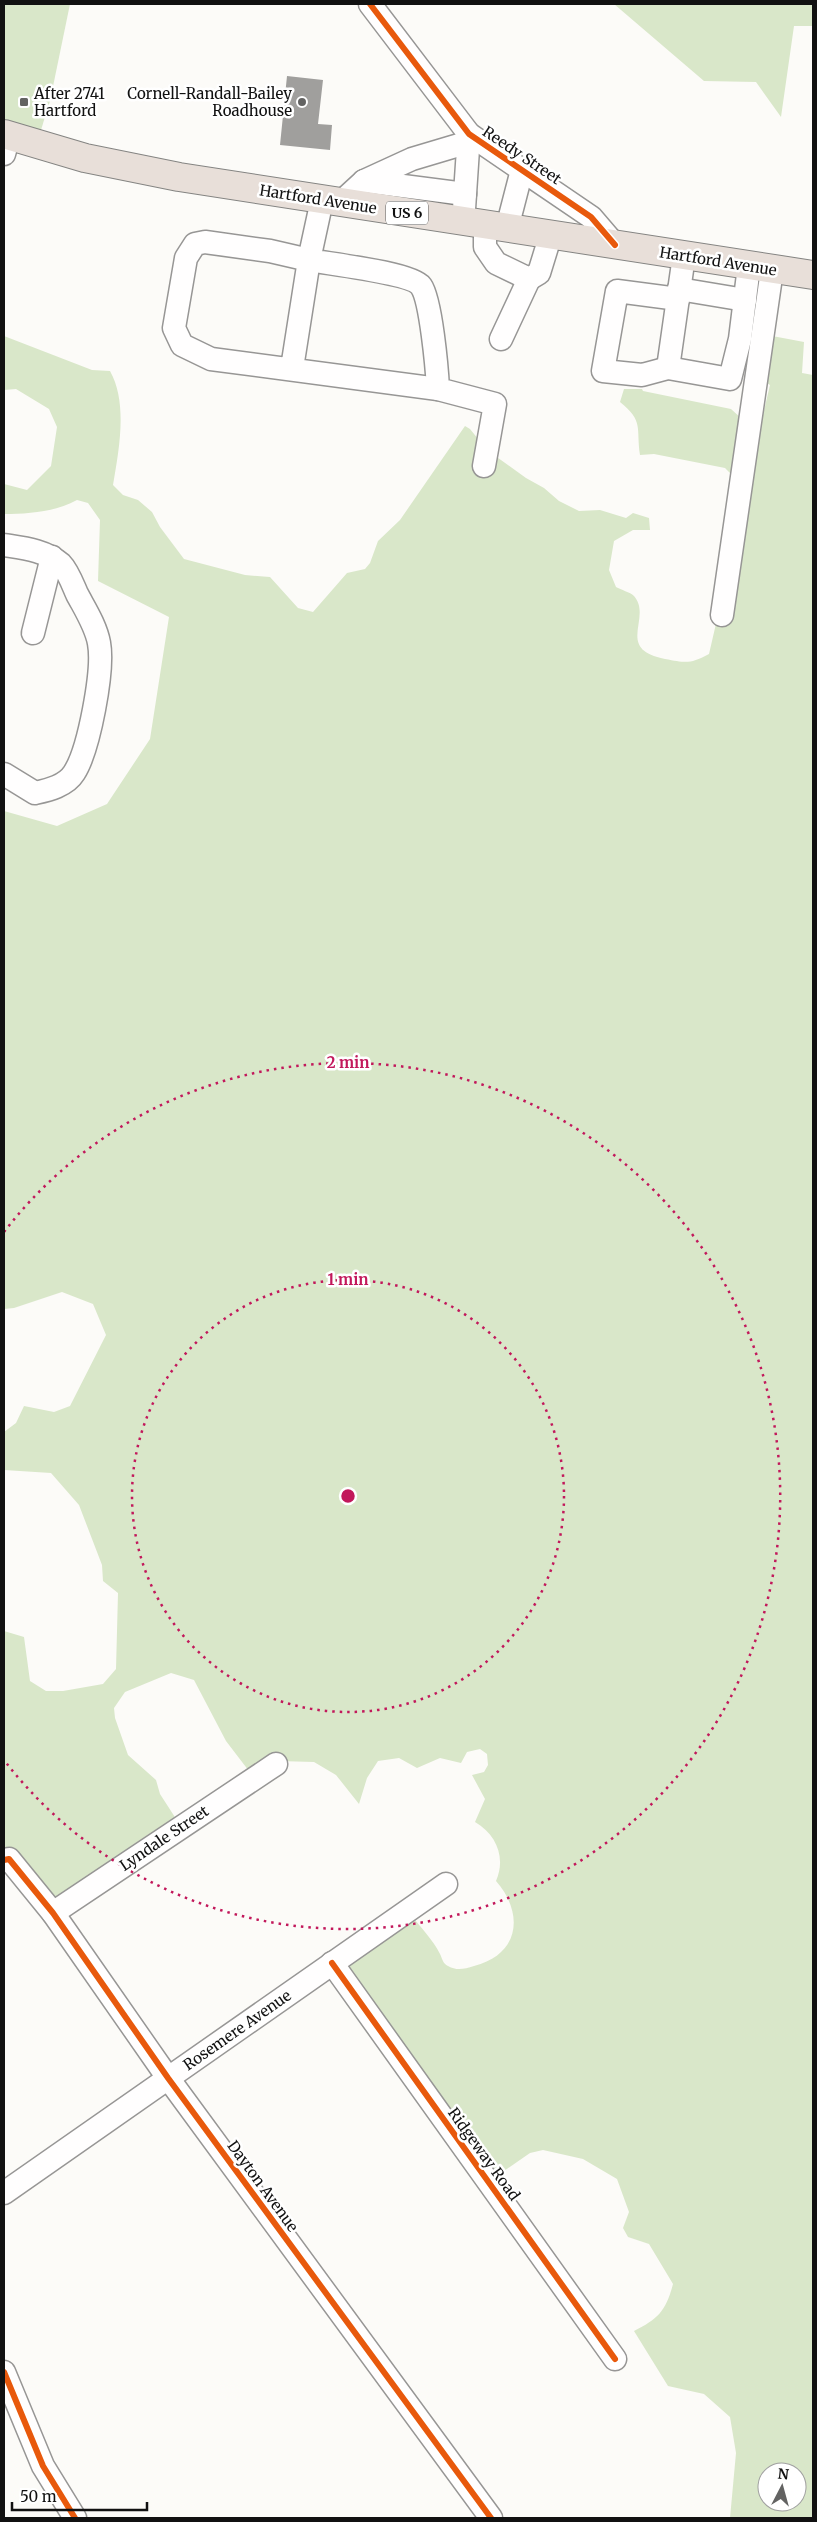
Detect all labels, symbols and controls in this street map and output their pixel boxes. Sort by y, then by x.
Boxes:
place label: After 2741 Hartford [33,84,105,120]
place label: Cornell-Randall-Bailey Roadhouse [127,84,292,120]
marker: After 2741 Hartford [18,96,30,108]
marker: Cornell-Randall-Bailey Roadhouse [296,96,308,108]
street label: Reedy Street [479,122,565,188]
street label: Hartford Avenue [258,180,378,218]
road number: US 6 [386,202,428,224]
street label: Hartford Avenue [658,242,778,280]
text: 2 min [327,1053,369,1072]
text: 1 min [328,1270,368,1289]
centre of rings [339,1487,357,1505]
street label: Lyndale Street [116,1801,212,1875]
street label: Rosemere Avenue [179,1986,295,2074]
street label: Ridgeway Road [444,2104,524,2204]
street label: Dayton Avenue [223,2137,303,2236]
north arrow [757,2462,807,2512]
text: N [777,2465,790,2484]
scale bar [12,2480,148,2512]
text: 50 m [20,2487,57,2506]

